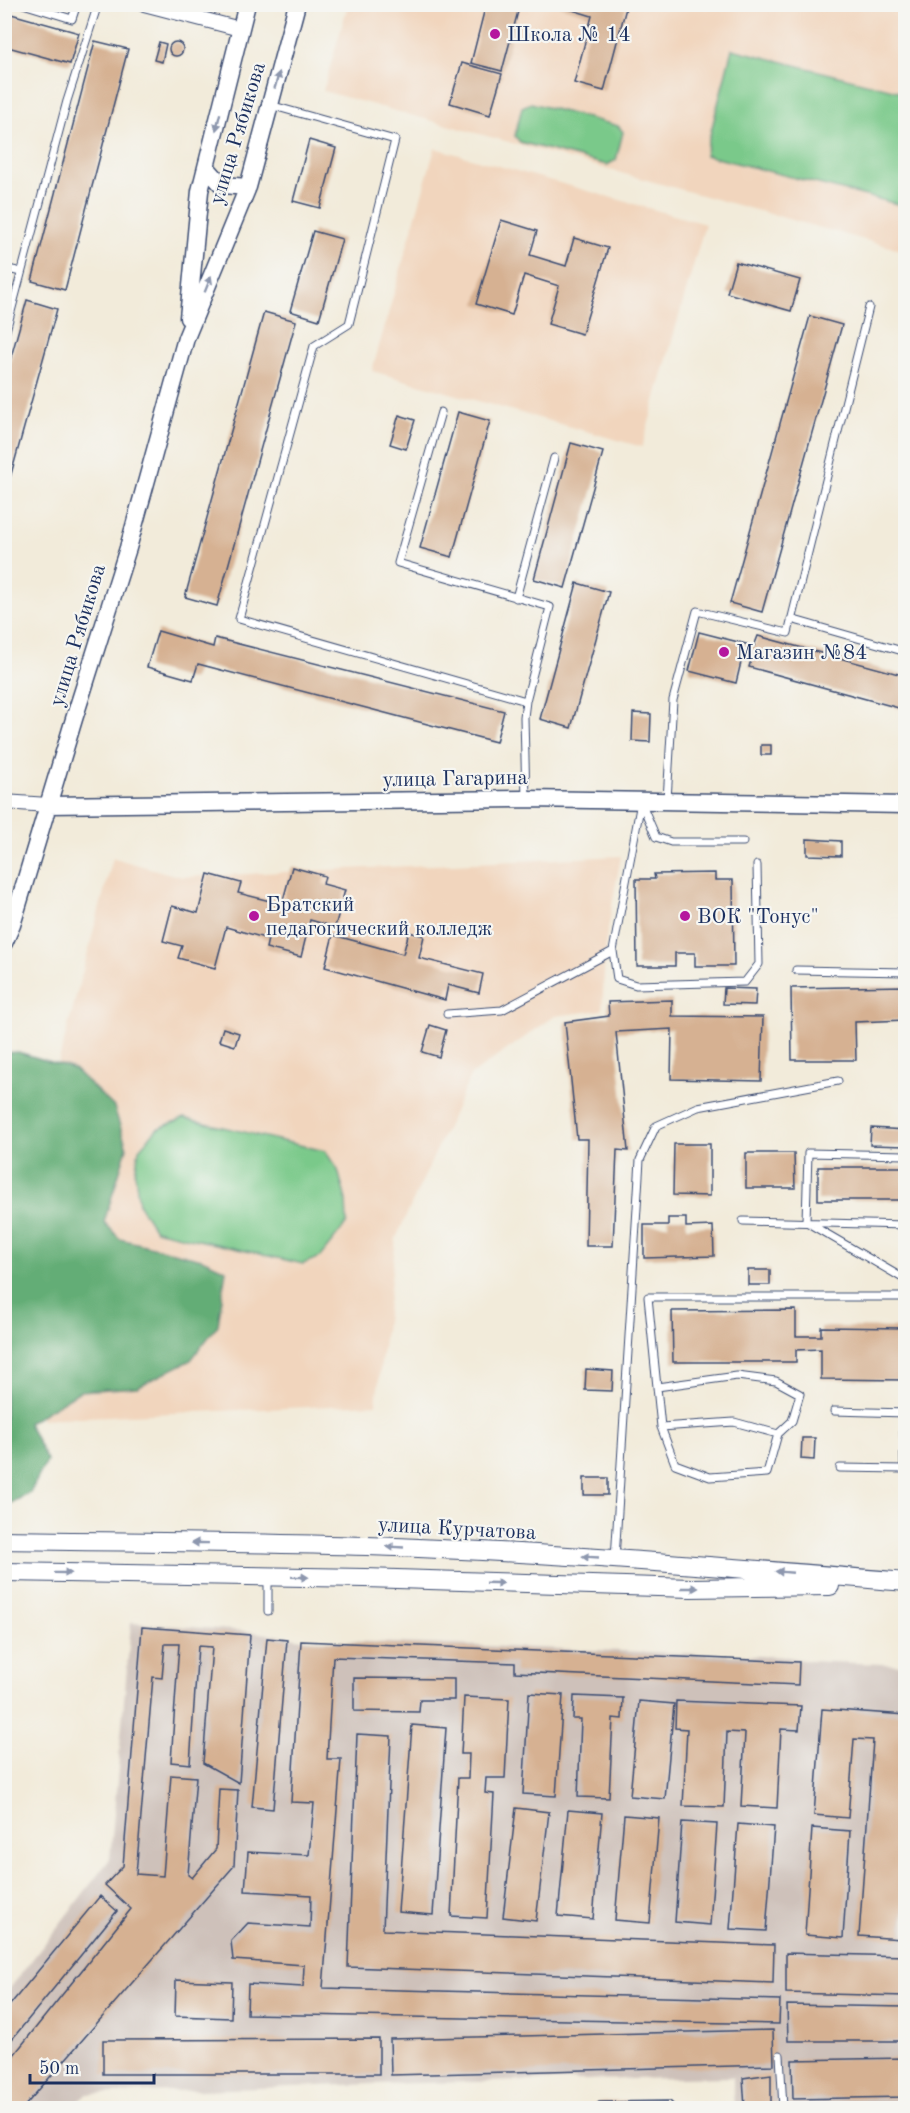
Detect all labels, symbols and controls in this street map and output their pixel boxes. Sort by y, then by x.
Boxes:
place label: Школа № 14 [507,25,631,46]
marker: Школа № 14 [488,27,502,41]
street label: улица Рябикова [207,60,270,207]
one-way arrow [273,70,282,88]
one-way arrow [212,113,222,132]
one-way arrow [204,275,213,293]
street label: улица Рябикова [47,562,110,709]
place label: Магазин №84 [736,643,867,664]
marker: Магазин №84 [717,645,731,659]
street label: улица Гагарина [382,768,528,791]
place label: Братский педагогический колледж [266,895,492,940]
place label: ВОК "Тонус" [697,907,819,928]
marker: Братский педагогический колледж [247,909,261,923]
marker: ВОК "Тонус" [678,909,692,923]
street label: улица Курчатова [377,1515,537,1544]
one-way arrow [191,1538,210,1548]
one-way arrow [386,1543,405,1552]
one-way arrow [581,1553,600,1562]
one-way arrow [775,1567,794,1577]
one-way arrow [53,1569,72,1578]
one-way arrow [290,1572,309,1582]
one-way arrow [485,1578,504,1588]
one-way arrow [680,1583,699,1593]
scale bar [30,2047,154,2085]
text: 50 m [39,2060,79,2078]

